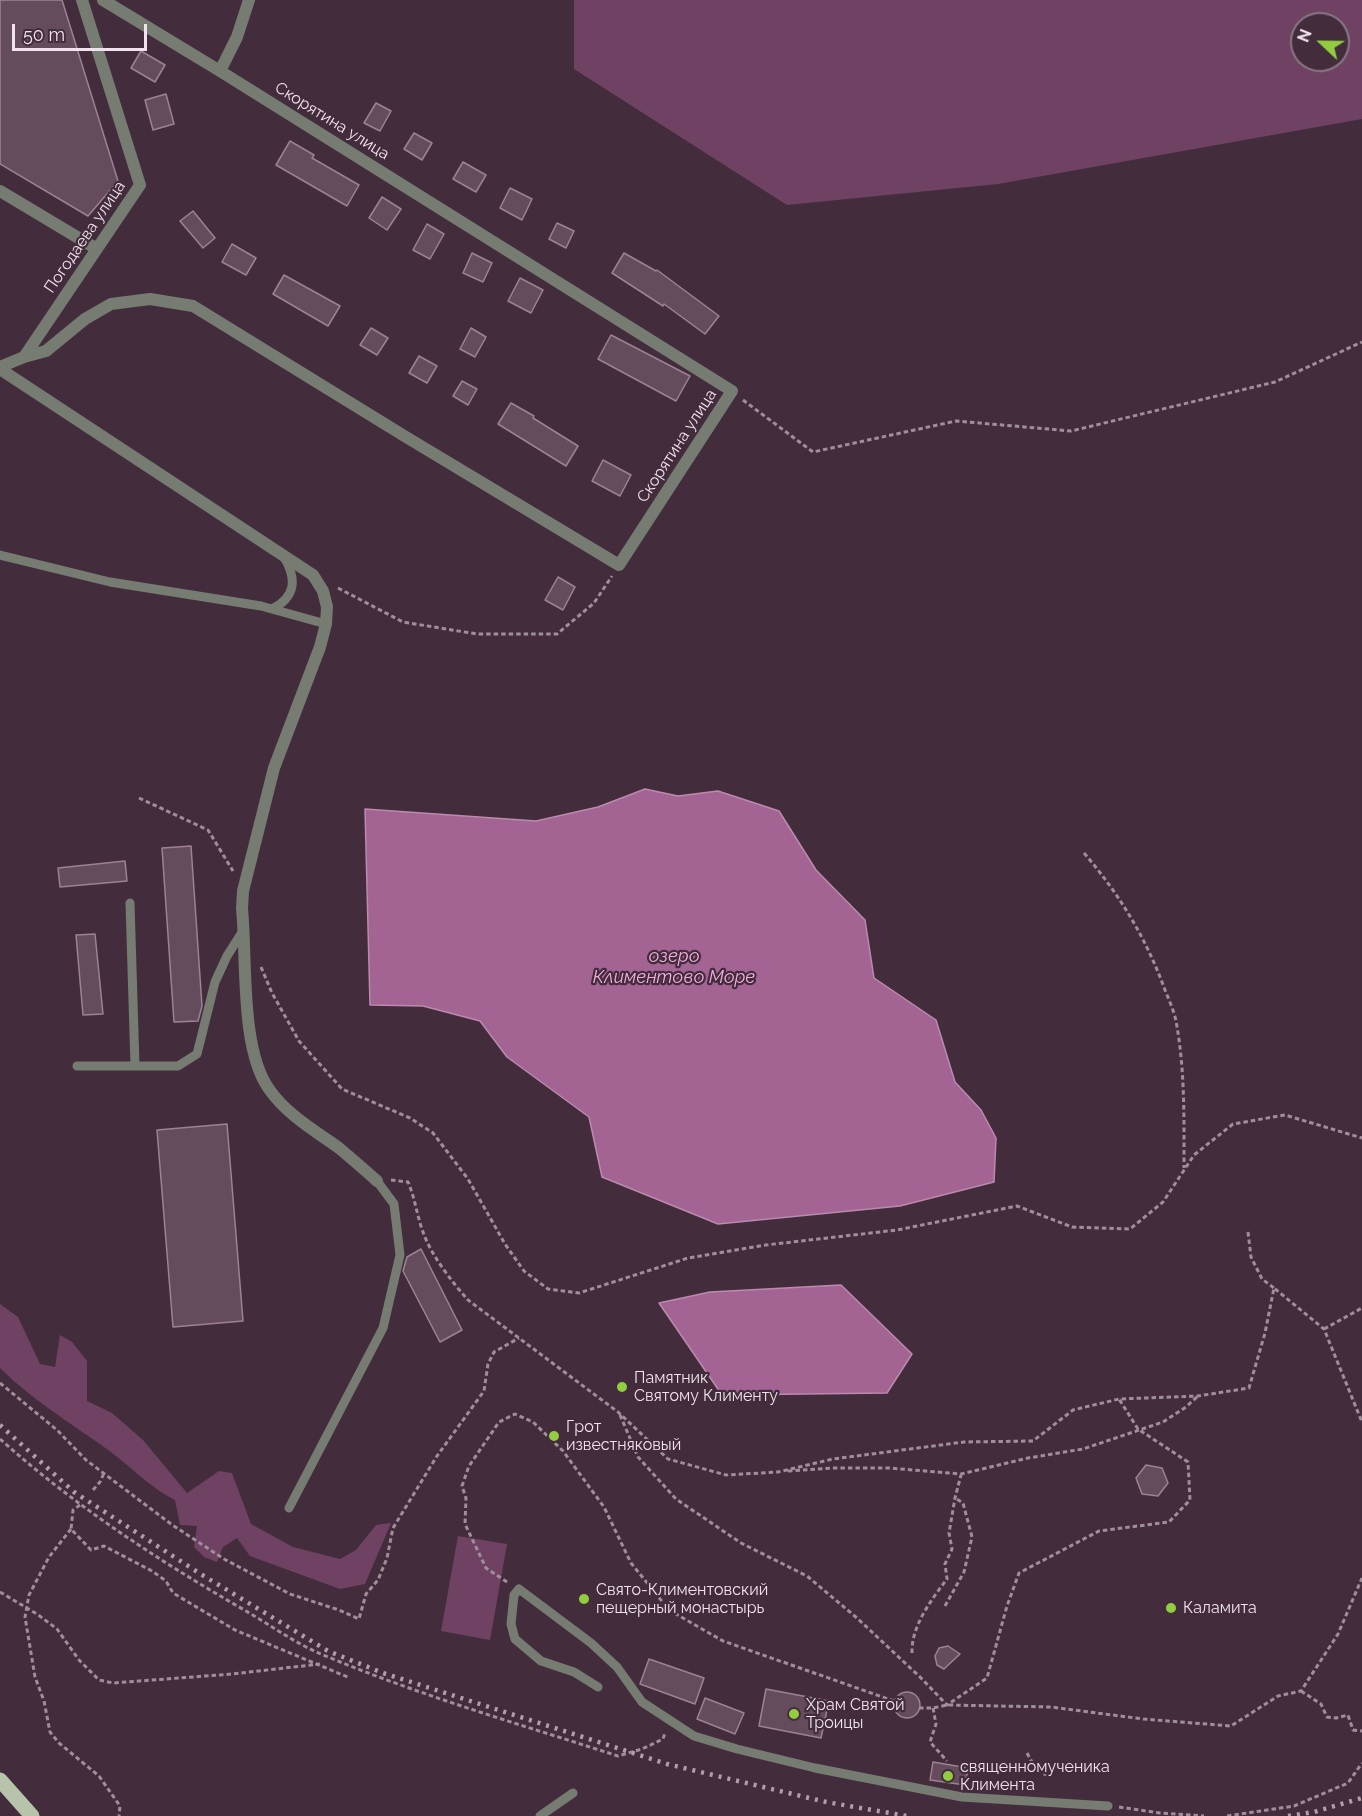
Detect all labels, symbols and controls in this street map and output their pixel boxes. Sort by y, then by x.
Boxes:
scale bar [15,12,150,50]
north arrow [1290,12,1350,72]
text: 50 m [23,24,65,45]
text: N [1294,27,1316,45]
street label: Скорятина улица [271,78,393,164]
street label: Погодаева улица [40,177,130,297]
street label: Скорятина улица [633,386,721,506]
water label: озеро Климентово Море [593,946,755,988]
place label: Памятник Святому Клименту [634,1368,778,1406]
marker: Памятник Святому Клименту [615,1380,629,1394]
place label: Грот известняковый [566,1417,681,1455]
marker: Грот известняковый [547,1429,561,1443]
place label: Свято-Климентовский пещерный монастырь [596,1580,768,1618]
marker: Свято-Климентовский пещерный монастырь [577,1592,591,1606]
place label: Каламита [1183,1598,1257,1618]
marker: Каламита [1164,1601,1178,1615]
place label: Храм Святой Троицы [806,1695,904,1733]
marker: Храм Святой Троицы [787,1707,801,1721]
place label: священномученика Климента [960,1757,1110,1795]
marker: священномученика Климента [941,1769,955,1783]

